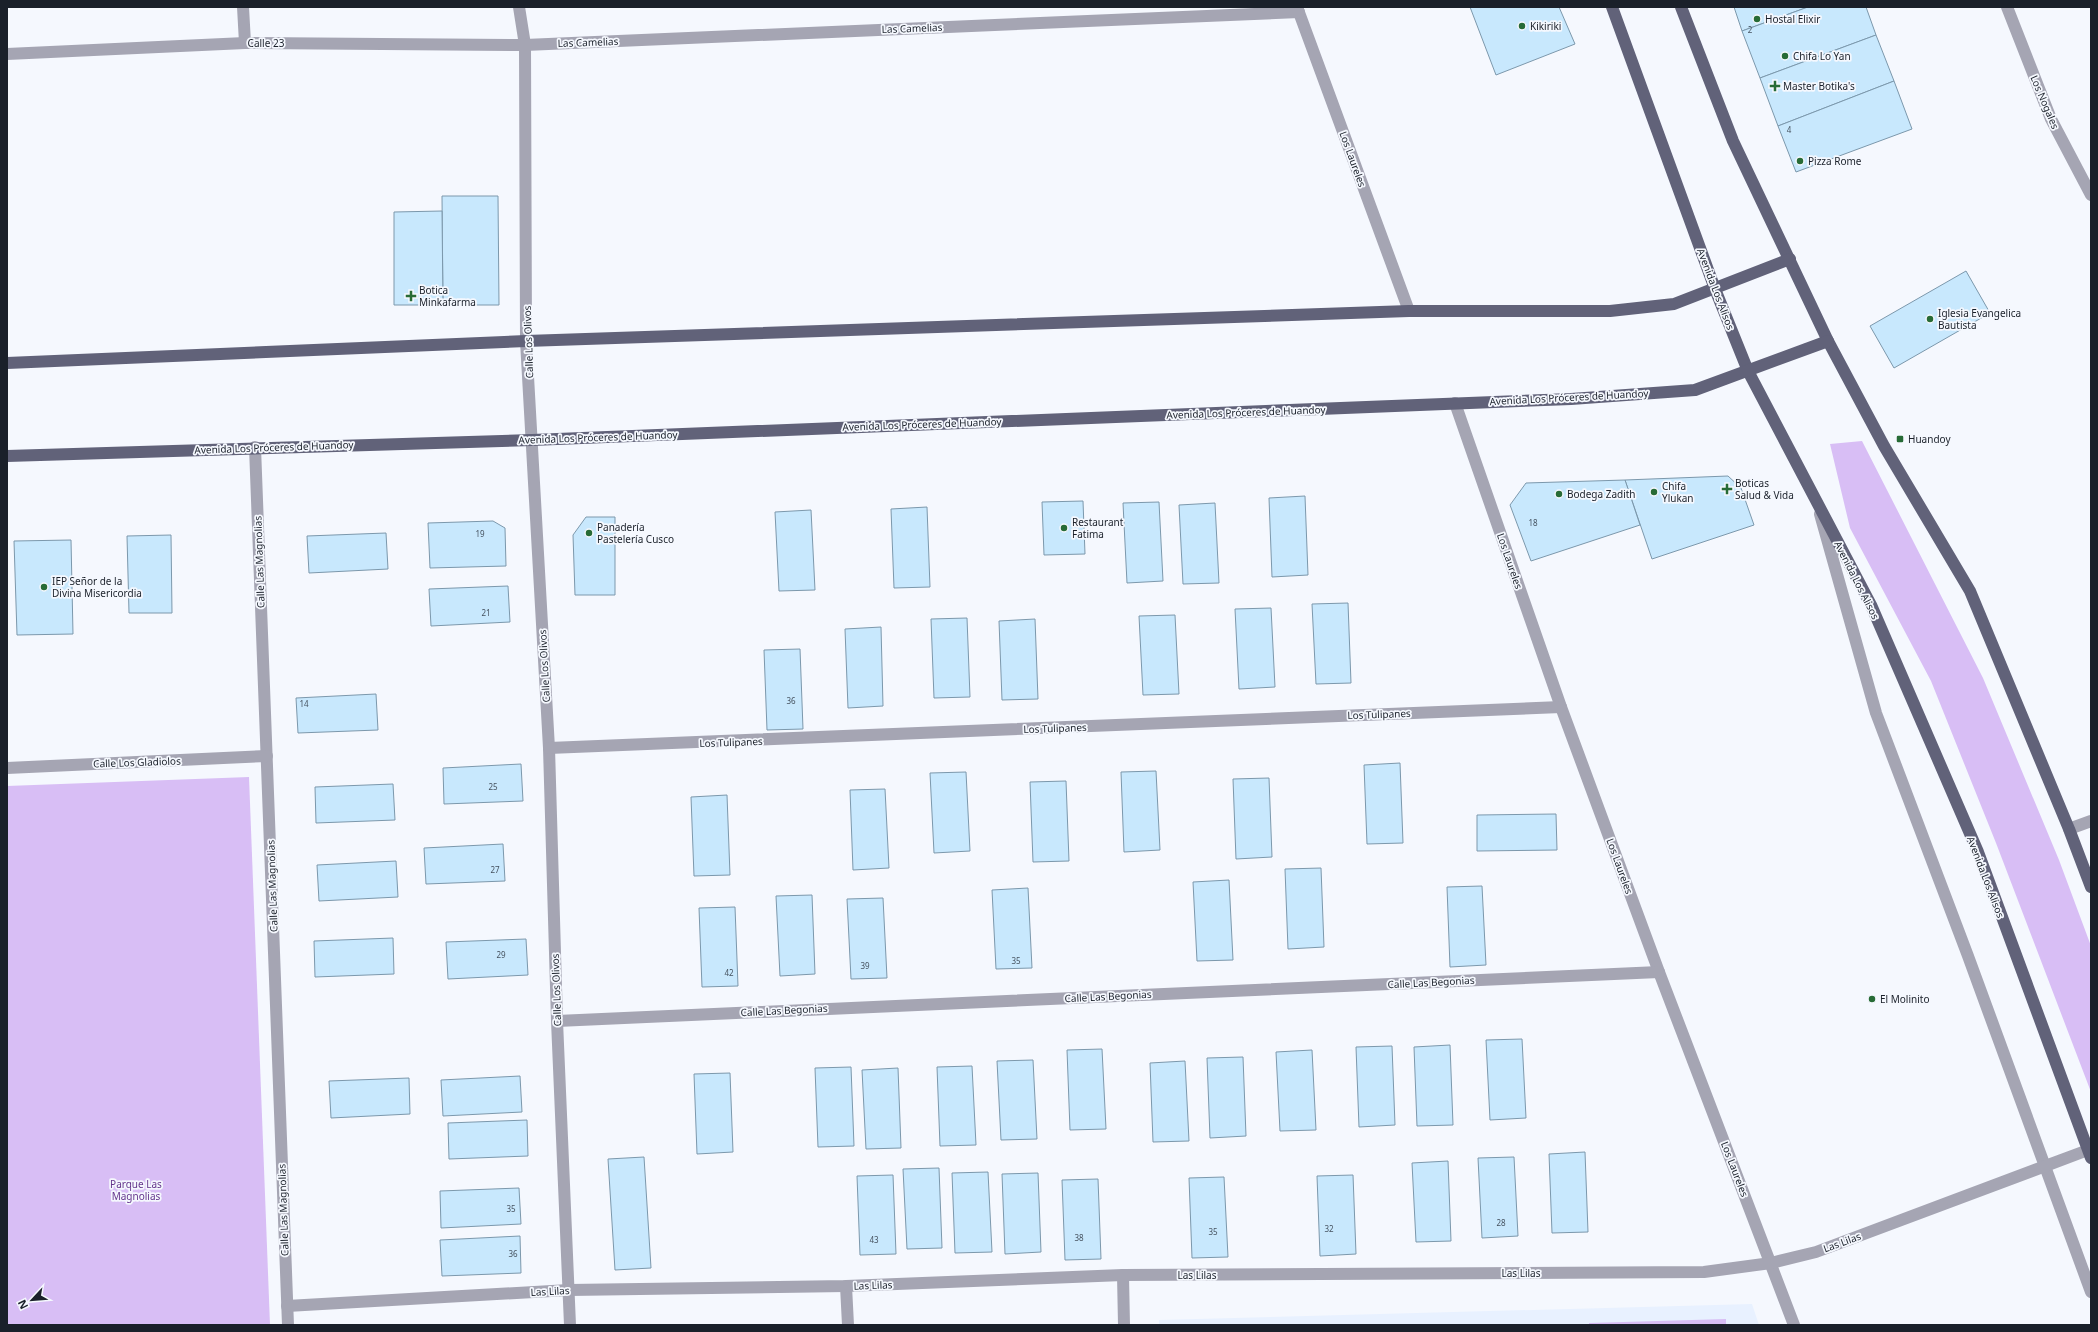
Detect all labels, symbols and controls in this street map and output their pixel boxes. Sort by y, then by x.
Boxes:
place label: Hostal Elixir [1765,12,1820,26]
marker: Hostal Elixir [1752,14,1762,24]
place label: Kikiriki [1530,19,1561,33]
street label: Las Camelias [881,20,943,36]
marker: Kikiriki [1517,21,1527,31]
house number: 2 [1748,24,1753,35]
street label: Las Camelias [557,34,619,50]
street label: Calle 23 [248,36,285,50]
place label: Chifa Lo Yan [1793,49,1851,63]
marker: Chifa Lo Yan [1780,51,1790,61]
street label: Los Nogales [2027,73,2063,131]
place label: Master Botika's [1783,79,1855,93]
marker: Master Botika's [1770,81,1780,91]
house number: 4 [1787,124,1792,135]
street label: Los Laureles [1336,129,1370,189]
place label: Pizza Rome [1808,154,1862,168]
marker: Pizza Rome [1795,156,1805,166]
street label: Avenida Los Alisos [1694,246,1738,332]
place label: Botica Minkafarma [419,283,476,309]
marker: Botica Minkafarma [406,291,416,301]
street label: Calle Los Olivos [520,305,536,379]
place label: Iglesia Evangelica Bautista [1938,306,2021,332]
marker: Iglesia Evangelica Bautista [1925,314,1935,324]
street label: Avenida Los Próceres de Huandoy [1489,386,1650,408]
street label: Avenida Los Próceres de Huandoy [1166,402,1327,422]
street label: Avenida Los Próceres de Huandoy [842,414,1003,434]
street label: Avenida Los Próceres de Huandoy [518,427,679,447]
place label: Huandoy [1908,432,1951,446]
marker: Huandoy [1895,434,1905,444]
street label: Avenida Los Próceres de Huandoy [194,437,355,457]
place label: Boticas Salud & Vida [1735,476,1794,502]
place label: Chifa Ylukan [1662,479,1694,505]
marker: Boticas Salud & Vida [1722,484,1732,494]
place label: Bodega Zadith [1567,487,1636,501]
marker: Chifa Ylukan [1649,487,1659,497]
marker: Bodega Zadith [1554,489,1564,499]
street label: Calle Las Magnolias [250,515,268,608]
place label: Restaurant Fatima [1072,515,1124,541]
house number: 18 [1528,517,1538,528]
place label: Panadería Pastelería Cusco [597,520,674,546]
marker: Restaurant Fatima [1059,523,1069,533]
house number: 19 [475,528,485,539]
marker: Panadería Pastelería Cusco [584,528,594,538]
street label: Los Laureles [1494,531,1526,591]
street label: Avenida Los Alisos [1831,538,1883,622]
place label: IEP Señor de la Divina Misericordia [52,574,142,600]
marker: IEP Señor de la Divina Misericordia [39,582,49,592]
house number: 21 [481,607,491,618]
street label: Calle Los Olivos [535,629,553,703]
house number: 36 [786,695,796,706]
house number: 14 [299,698,309,709]
street label: Los Tulipanes [1347,706,1411,722]
street label: Los Tulipanes [1023,720,1087,736]
street label: Los Tulipanes [699,734,763,750]
street label: Calle Los Gladiolos [93,753,181,771]
house number: 25 [488,781,498,792]
street label: Avenida Los Alisos [1964,834,2008,920]
street label: Los Laureles [1603,836,1637,896]
street label: Calle Las Magnolias [263,839,281,932]
house number: 27 [490,864,500,875]
house number: 29 [496,949,506,960]
street label: Calle Los Olivos [548,953,564,1027]
house number: 35 [1011,955,1021,966]
house number: 39 [860,960,870,971]
house number: 42 [724,967,734,978]
street label: Calle Las Begonias [1387,973,1475,991]
street label: Calle Las Begonias [1064,987,1152,1005]
place label: El Molinito [1880,992,1929,1006]
marker: El Molinito [1867,994,1877,1004]
street label: Calle Las Begonias [740,1001,828,1019]
street label: Los Laureles [1718,1139,1752,1199]
street label: Calle Las Magnolias [274,1163,292,1256]
park label: Parque Las Magnolias [110,1177,162,1203]
house number: 35 [506,1203,516,1214]
house number: 28 [1496,1217,1506,1228]
house number: 32 [1324,1223,1334,1234]
house number: 35 [1208,1226,1218,1237]
street label: Las Lilas [1821,1229,1863,1255]
house number: 38 [1074,1232,1084,1243]
house number: 43 [869,1234,879,1245]
house number: 36 [508,1248,518,1259]
street label: Las Lilas [1501,1266,1541,1280]
street label: Las Lilas [1177,1268,1217,1282]
street label: Las Lilas [853,1277,893,1293]
north arrow [12,1280,52,1320]
street label: Las Lilas [530,1283,570,1299]
text: N [14,1297,31,1312]

